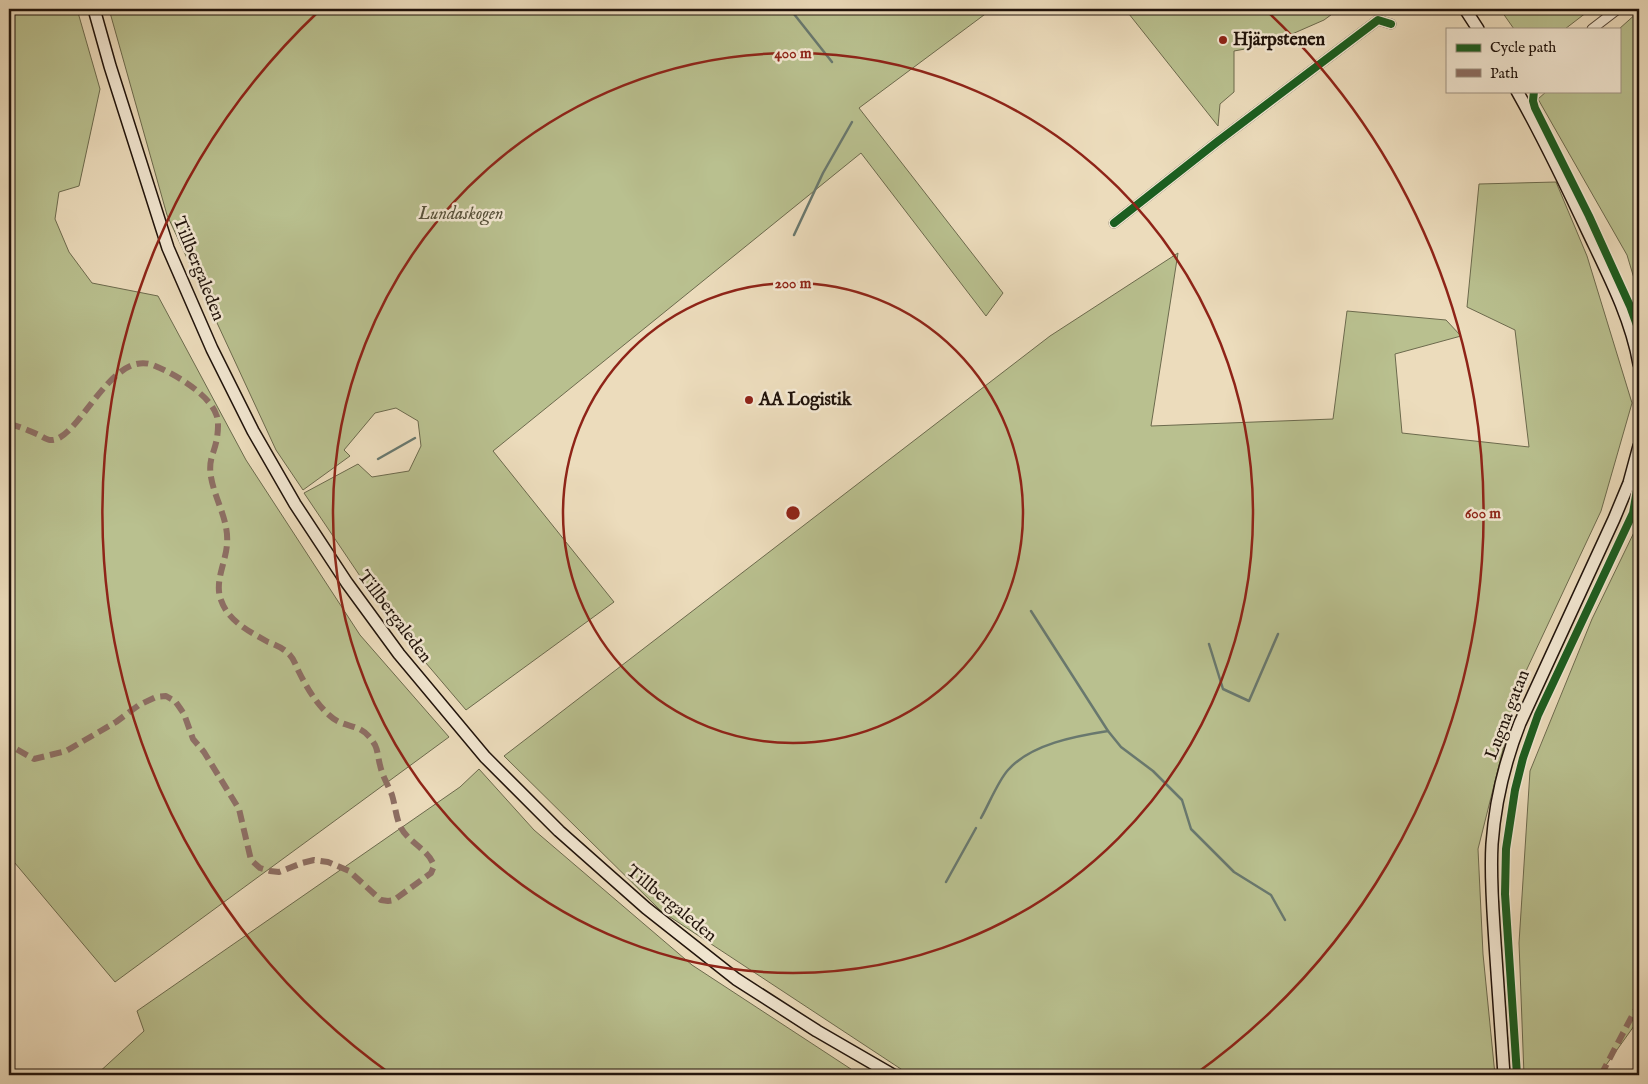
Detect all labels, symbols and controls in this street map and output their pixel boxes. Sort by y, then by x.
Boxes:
legend [1446,28,1620,92]
place label: Hjärpstenen [1233,29,1325,52]
marker: Hjärpstenen [1217,34,1229,46]
text: Cycle path [1490,38,1556,57]
text: 400 m [775,44,812,63]
text: Path [1490,64,1518,83]
park label: Lundaskogen [418,203,504,226]
street label: Tillbergaleden [167,214,229,325]
text: 200 m [775,274,812,293]
place label: AA Logistik [758,389,853,412]
marker: AA Logistik [743,394,755,406]
centre of rings [784,504,802,522]
text: 600 m [1465,504,1501,523]
street label: Tillbergaleden [352,566,437,668]
street label: Lugna gatan [1480,666,1536,763]
street label: Tillbergaleden [621,860,721,948]

